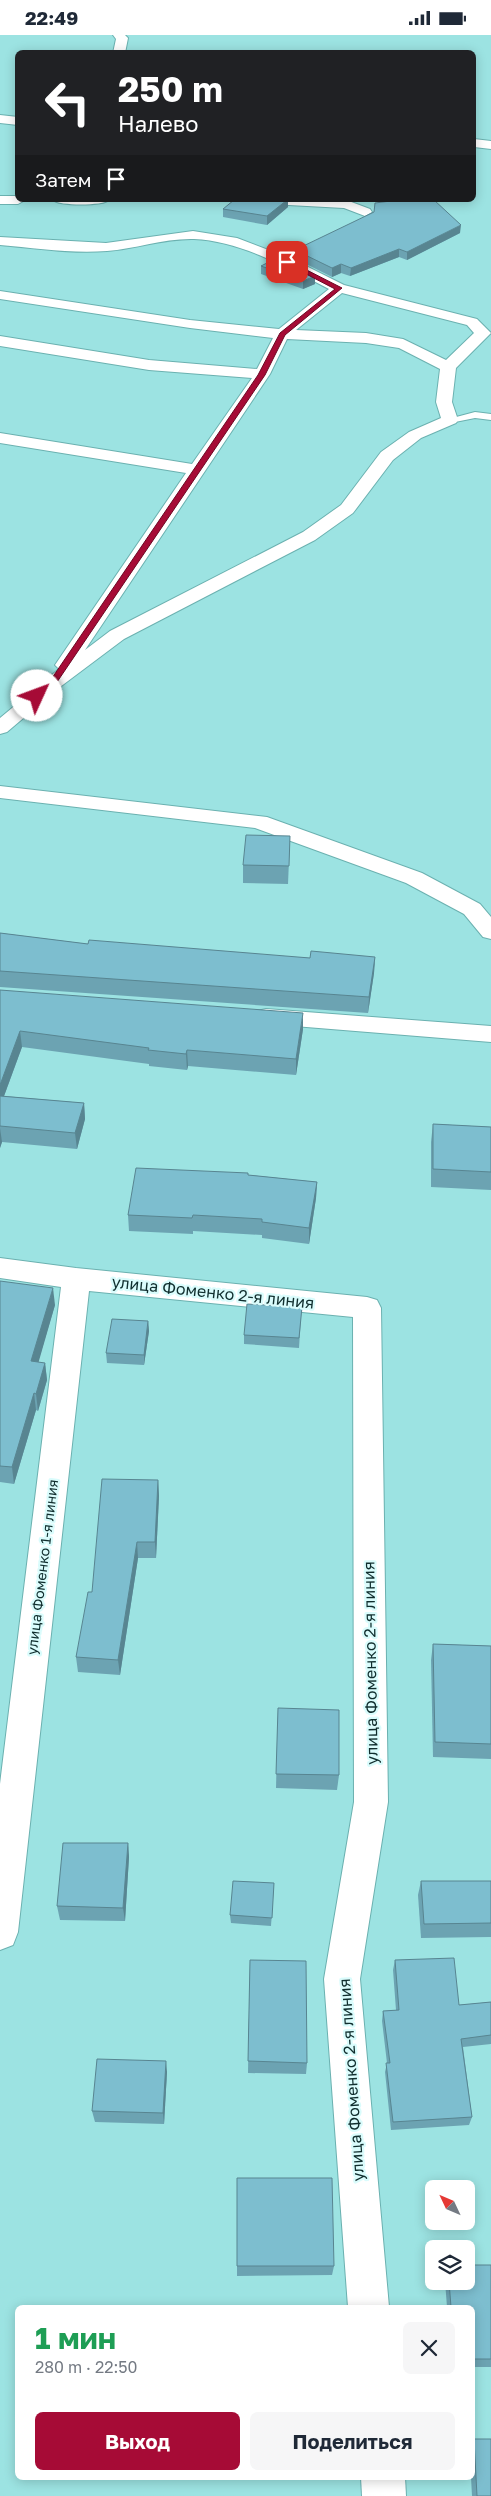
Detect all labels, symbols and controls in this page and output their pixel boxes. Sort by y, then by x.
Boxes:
text: 22:49 [25,6,78,29]
text: 250 m [118,68,223,110]
icon: left [35,70,100,135]
text: Налево [118,110,198,137]
icon: arrive [102,165,130,193]
text: Затем [35,168,92,191]
pin [266,241,308,283]
icon: arrive [273,248,301,276]
position arrow [10,669,62,721]
street label: улица Фоменко 2-я линия [111,1271,315,1313]
street label: улица Фоменко 1-я линия [23,1478,61,1656]
street label: улица Фоменко 2-я линия [358,1561,382,1765]
street label: улица Фоменко 2-я линия [334,1978,368,2182]
north arrow [425,2180,475,2230]
map controls [425,2180,475,2290]
button: layers [425,2240,475,2290]
text: 1 мин [35,2320,116,2356]
button: close [403,2322,455,2374]
text: 280 m · 22:50 [35,2357,137,2377]
button: Выход [35,2412,240,2470]
button: Поделиться [250,2412,455,2470]

